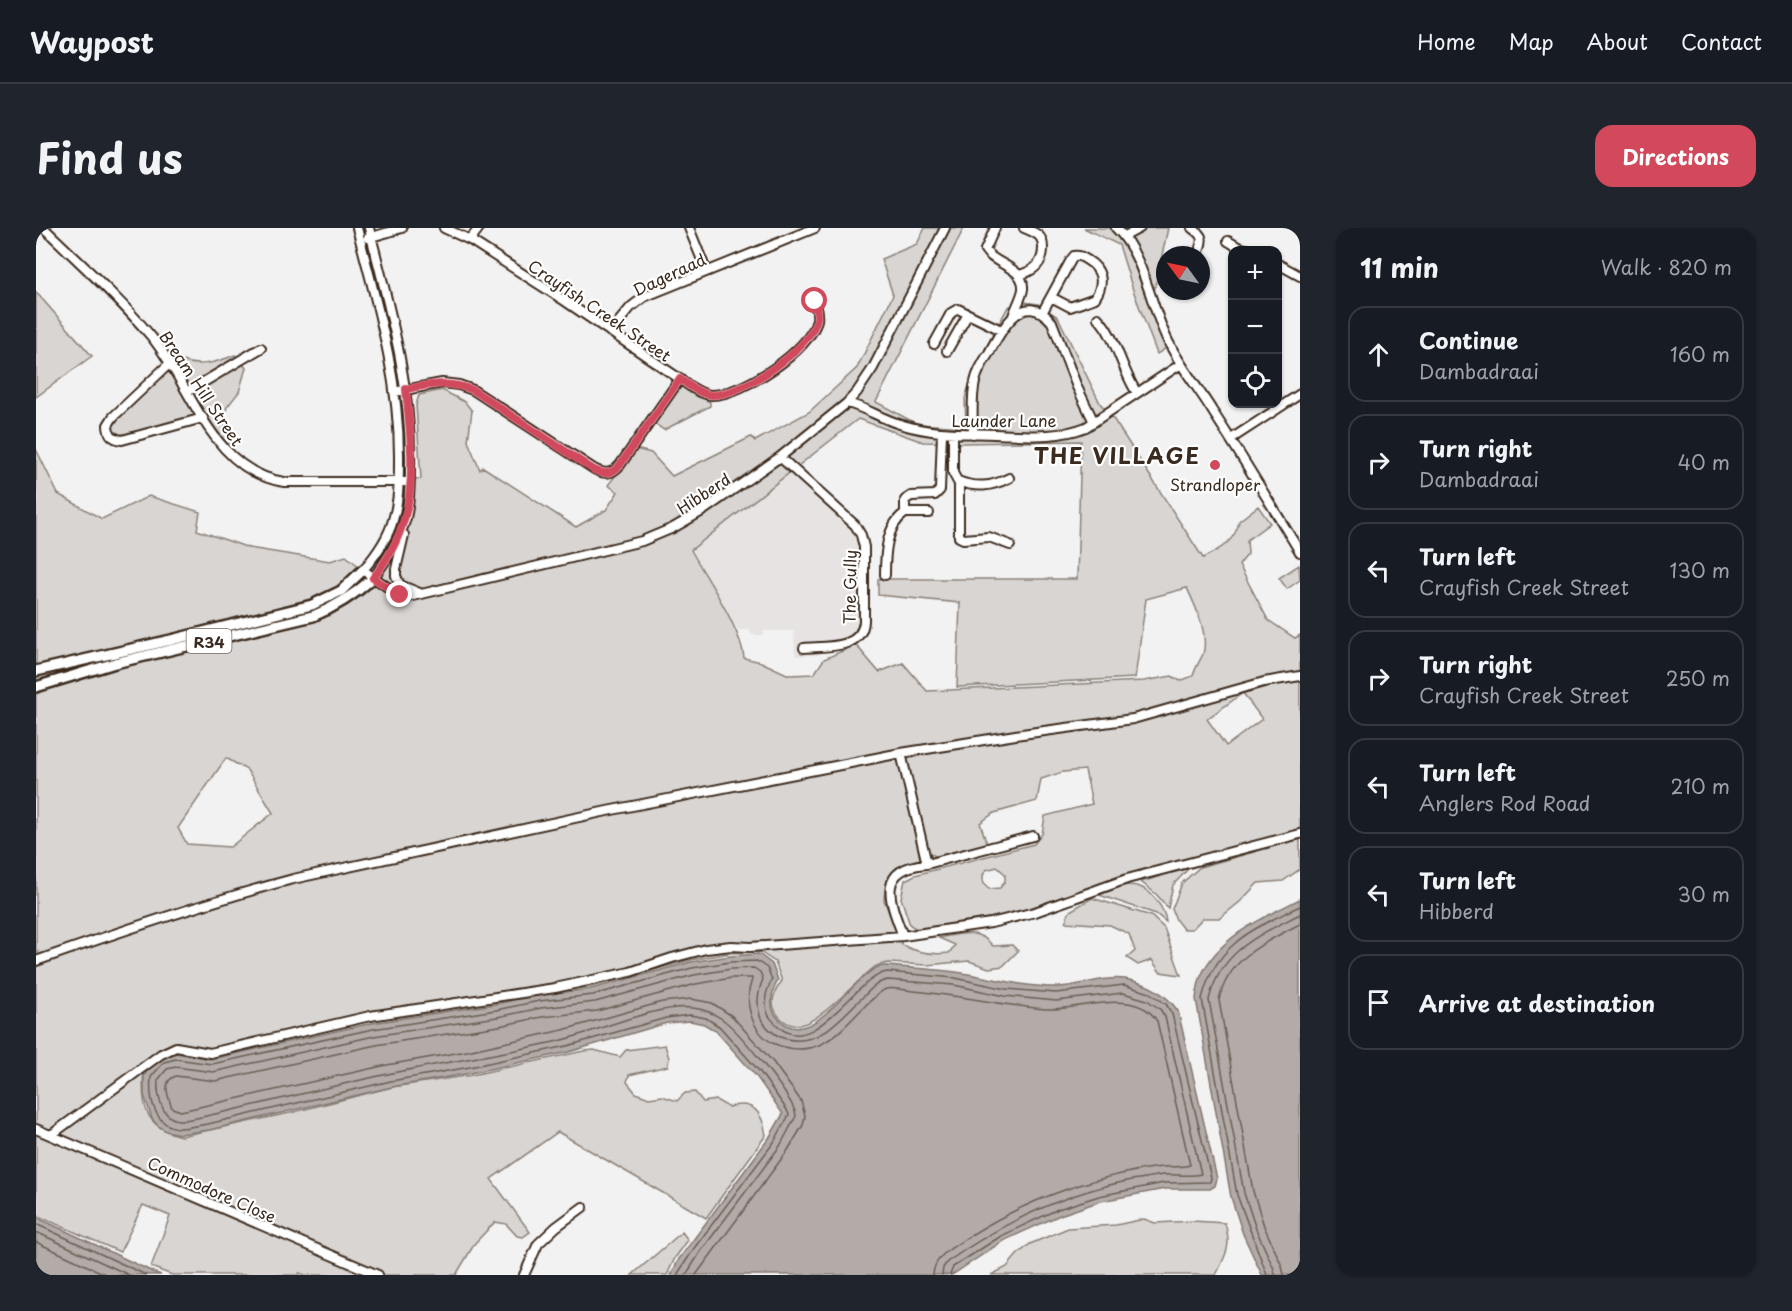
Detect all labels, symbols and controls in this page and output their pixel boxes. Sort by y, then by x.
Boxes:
text: Waypost [30,20,154,63]
text: Home [1417,25,1476,57]
text: Map [1509,25,1554,57]
text: About [1587,25,1648,57]
text: Contact [1681,25,1762,57]
text: Find us [36,125,183,188]
button: Directions [1595,125,1756,187]
north arrow [1156,246,1210,300]
map controls [1228,246,1282,408]
button: + [1228,246,1282,300]
street label: Dageraad [629,247,710,301]
text: 11 min [1360,248,1439,287]
text: Walk · 820 m [1601,252,1732,282]
street label: Crayfish Creek Street [524,253,677,367]
route start [801,287,827,313]
button: − [1228,300,1282,354]
text: Continue [1419,323,1518,356]
street label: Bream Hill Street [154,326,250,451]
icon: ahead [1362,338,1395,371]
text: 160 m [1670,339,1730,369]
button: locate [1228,354,1282,408]
text: Dambadraai [1419,356,1539,386]
street label: Launder Lane [951,408,1057,432]
text: Turn right [1419,431,1532,464]
district label: THE VILLAGE [1034,438,1200,471]
icon: right [1362,446,1395,479]
text: 40 m [1678,447,1730,477]
marker: Strandloper [1208,458,1222,472]
text: Dambadraai [1419,464,1539,494]
street label: Hibberd [671,467,735,519]
place label: Strandloper [1170,472,1261,496]
text: Turn left [1419,539,1516,572]
street label: The Gully [836,550,862,624]
icon: left [1362,554,1395,587]
text: 130 m [1670,555,1730,585]
text: Crayfish Creek Street [1419,572,1629,602]
route end [386,581,412,607]
road number: R34 [186,629,231,653]
text: Turn right [1419,647,1532,680]
icon: right [1362,662,1395,695]
text: 250 m [1666,663,1730,693]
text: Crayfish Creek Street [1419,680,1629,710]
text: Turn left [1419,755,1516,788]
icon: left [1362,770,1395,803]
text: 210 m [1671,771,1730,801]
text: Anglers Rod Road [1419,788,1591,818]
text: Turn left [1419,863,1516,896]
icon: left [1362,878,1395,911]
text: 30 m [1677,879,1730,909]
text: Hibberd [1419,896,1494,926]
icon: arrive [1362,986,1395,1019]
text: Arrive at destination [1419,986,1655,1019]
street label: Commodore Close [144,1150,280,1228]

